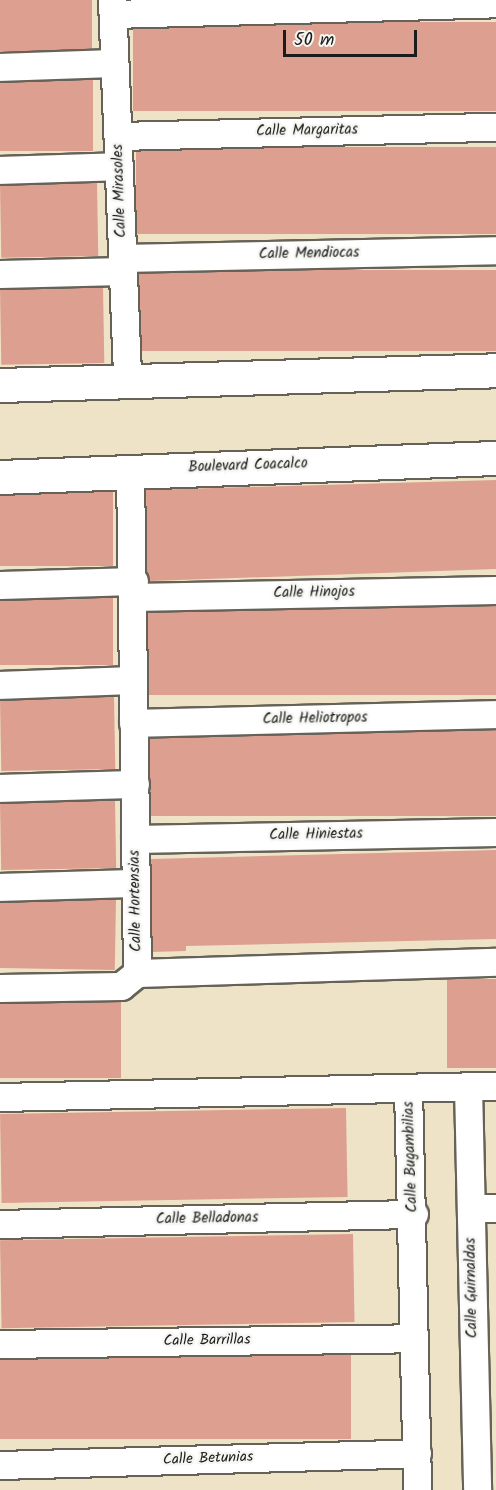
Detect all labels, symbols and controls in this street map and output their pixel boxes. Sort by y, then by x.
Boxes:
scale bar [286,18,420,56]
text: 50 m [294,26,334,55]
street label: Calle Margaritas [256,121,358,141]
street label: Calle Mirasoles [109,144,131,238]
street label: Calle Mendiocas [259,244,359,264]
street label: Boulevard Coacalco [188,455,308,477]
street label: Calle Hinojos [273,583,355,603]
street label: Calle Heliotropos [262,709,368,729]
street label: Calle Hiniestas [269,825,363,845]
street label: Calle Hortensias [126,850,146,952]
street label: Calle Bugambilias [400,1101,422,1213]
street label: Calle Belladonas [156,1209,258,1229]
street label: Calle Guirnaldas [462,1238,482,1338]
street label: Calle Barrillas [163,1331,251,1351]
street label: Calle Betunias [162,1448,254,1470]

